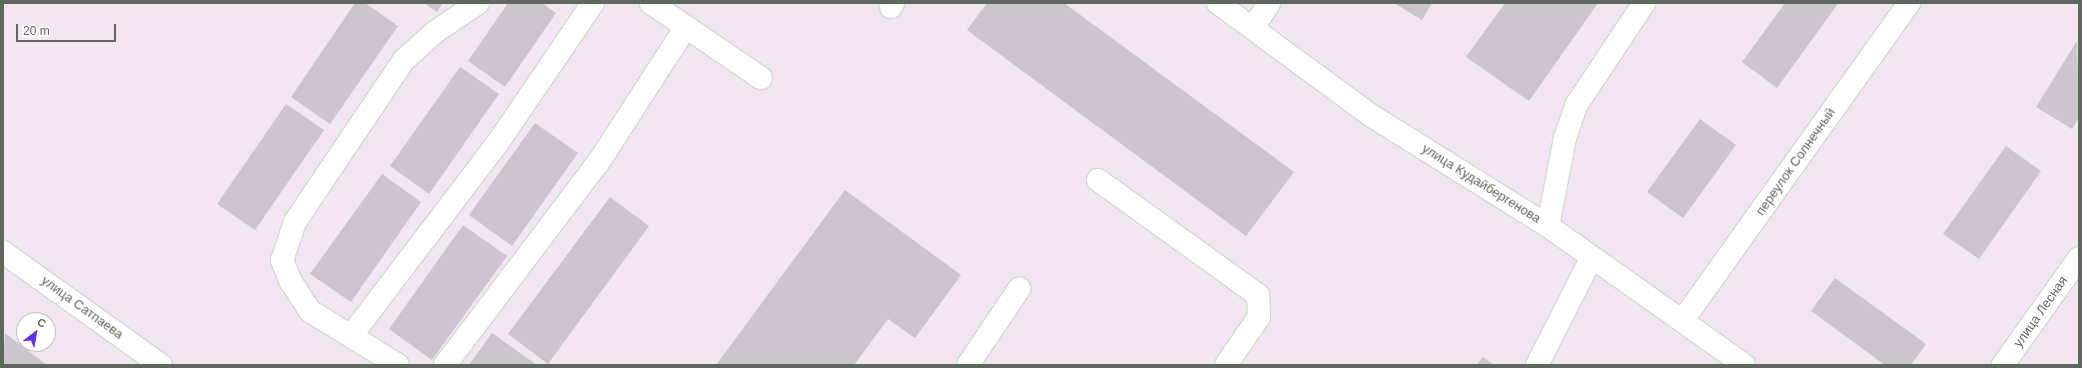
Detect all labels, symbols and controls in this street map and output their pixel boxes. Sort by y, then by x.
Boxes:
scale bar [18,16,118,42]
text: 20 m [23,24,50,38]
street label: переулок Солнечный [1753,105,1839,219]
street label: улица Кудайбергенова [1419,141,1543,227]
street label: улица Сатпаева [38,273,126,343]
street label: улица Лесная [2011,274,2071,350]
north arrow [16,312,56,352]

